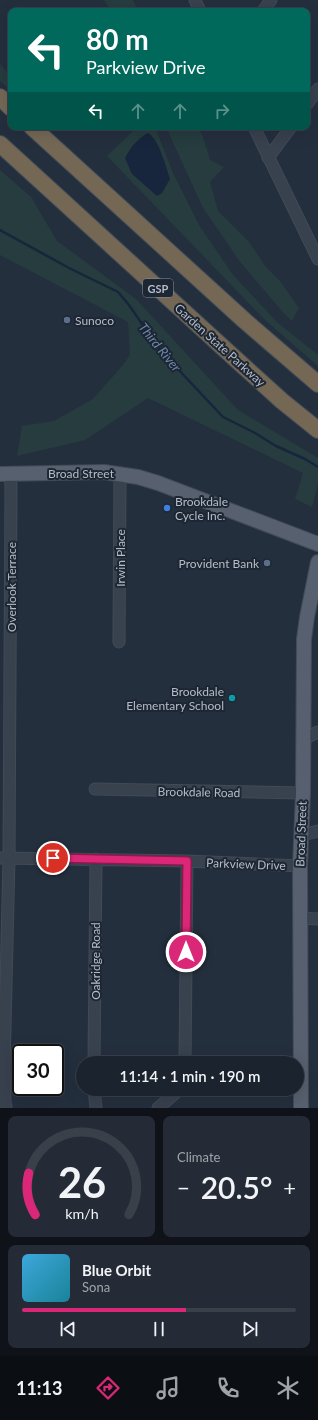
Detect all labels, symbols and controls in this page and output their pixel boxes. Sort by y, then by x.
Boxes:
text: 80 m [86,22,149,56]
icon: left [20,24,72,76]
text: Parkview Drive [86,56,205,78]
icon: left [85,100,107,122]
icon: ahead [127,100,149,122]
icon: ahead [169,100,191,122]
icon: right [211,100,233,122]
road number: GSP [143,279,173,297]
street label: Garden State Parkway [172,300,269,390]
place label: Sunoco [75,313,114,328]
marker: Sunoco [62,315,72,325]
water label: Third River [135,319,185,375]
street label: Broad Street [48,466,115,481]
place label: Brookdale Cycle Inc. [175,494,228,523]
marker: Brookdale Cycle Inc. [162,503,172,513]
street label: Irwin Place [113,529,128,587]
street label: Overlook Terrace [4,542,19,632]
place label: Provident Bank [179,556,260,571]
marker: Provident Bank [262,558,272,568]
place label: Brookdale Elementary School [126,684,224,713]
marker: Brookdale Elementary School [227,693,237,703]
street label: Brookdale Road [158,784,240,800]
street label: Broad Street [292,800,310,867]
pin [36,841,70,875]
icon: arrive [42,847,64,869]
street label: Parkview Drive [206,855,286,873]
street label: Oakridge Road [88,922,103,1000]
position arrow [165,931,207,973]
speed limit sign: 30 [12,1044,64,1096]
text: 11:14 · 1 min · 190 m [120,1067,260,1085]
text: Climate [177,1149,220,1165]
text: 26 [57,1156,106,1206]
text: 20.5° [201,1169,272,1205]
text: − [177,1174,190,1201]
text: + [283,1174,296,1201]
text: km/h [65,1204,98,1221]
text: Blue Orbit [82,1261,151,1279]
text: Sona [82,1279,110,1295]
icon: previous [57,1318,79,1340]
icon: pause [148,1318,170,1340]
icon: next [239,1318,261,1340]
icon: directions [94,1374,122,1402]
icon: music [154,1374,182,1402]
icon: phone [214,1374,242,1402]
icon: climate [274,1374,302,1402]
text: 11:13 [16,1377,62,1399]

